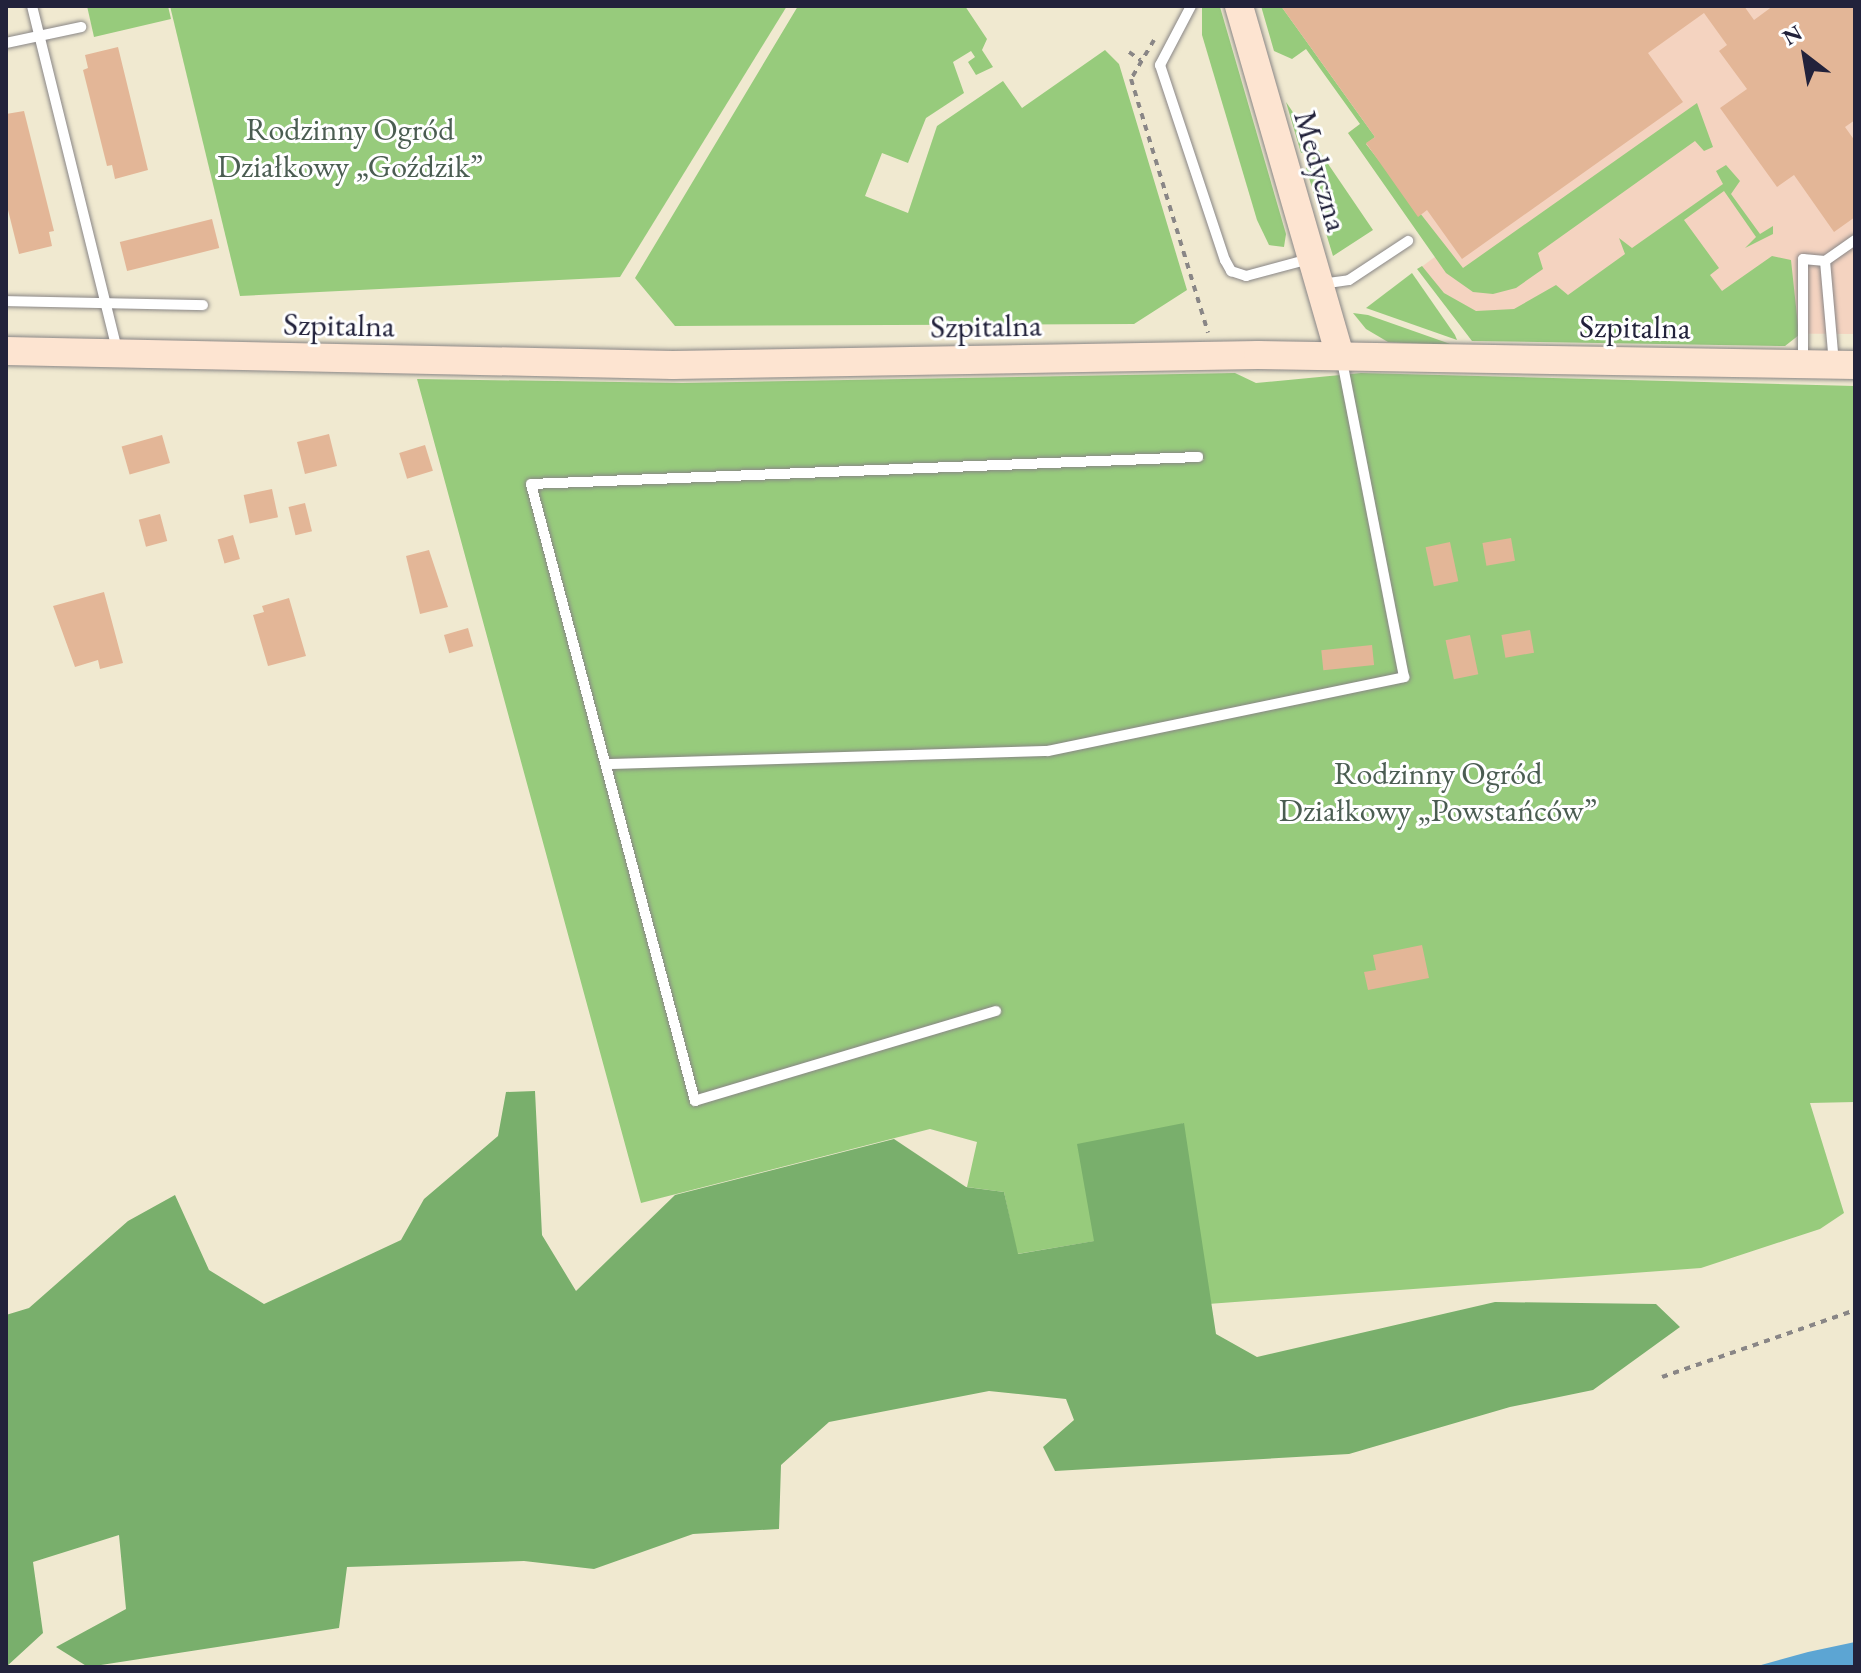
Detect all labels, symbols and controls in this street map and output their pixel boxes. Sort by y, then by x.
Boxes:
north arrow [1765,16,1845,96]
text: N [1777,18,1807,52]
street label: Medyczna [1285,106,1357,236]
park label: Rodzinny Ogród Działkowy „Goździk” [217,111,483,186]
street label: Szpitalna [283,305,395,345]
street label: Szpitalna [930,306,1042,346]
street label: Szpitalna [1579,307,1691,347]
park label: Rodzinny Ogród Działkowy „Powstańców” [1279,755,1597,830]

